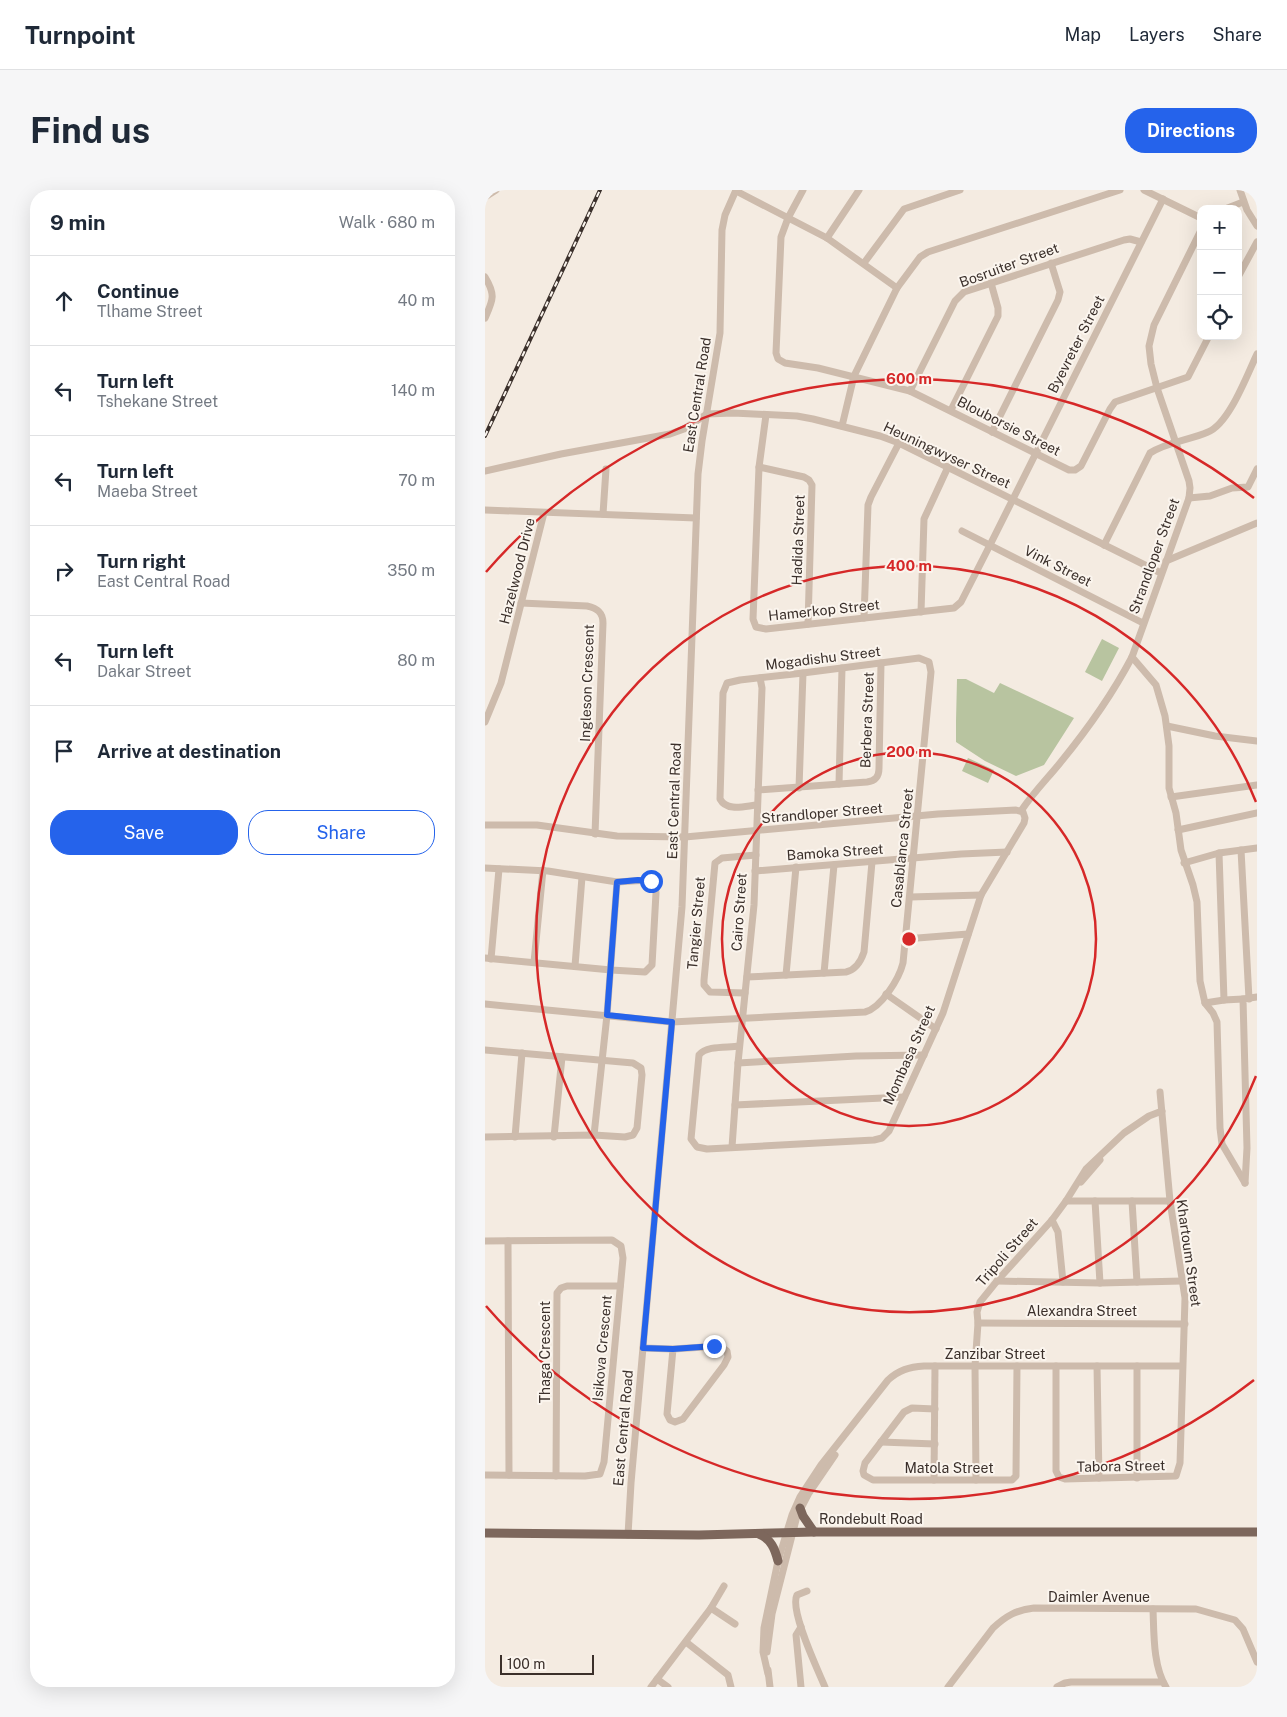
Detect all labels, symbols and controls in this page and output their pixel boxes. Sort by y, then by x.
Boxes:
text: Turnpoint [25,21,135,49]
text: Map [1065,24,1101,45]
text: Layers [1129,24,1185,45]
text: Share [1213,24,1262,45]
button: Directions [1125,108,1257,153]
text: Find us [30,110,150,151]
map controls [1197,205,1242,340]
button: + [1197,205,1242,250]
text: 9 min [50,210,106,235]
text: Walk · 680 m [339,213,435,232]
street label: Bosruiter Street [957,240,1061,290]
button: − [1197,250,1242,295]
text: Continue [97,280,179,302]
icon: ahead [50,287,78,315]
text: 40 m [397,291,435,310]
street label: Byevreter Street [1044,292,1108,396]
button: locate [1197,295,1242,340]
text: Tlhame Street [97,302,203,321]
street label: East Central Road [680,336,714,454]
text: Turn left [97,370,174,392]
text: 600 m [886,370,932,387]
icon: left [50,377,78,405]
text: 140 m [391,381,435,400]
text: Tshekane Street [97,392,218,411]
street label: Blouborsie Street [955,393,1063,459]
street label: Heuningwyser Street [881,419,1013,491]
text: Turn left [97,460,174,482]
icon: left [50,467,78,495]
text: 70 m [398,471,435,490]
text: Maeba Street [97,482,198,501]
street label: Hadida Street [788,494,808,586]
street label: Strandloper Street [1126,496,1182,616]
street label: Hazelwood Drive [496,516,538,626]
street label: Vink Street [1022,542,1094,590]
text: Turn right [97,550,186,572]
icon: right [50,557,78,585]
text: 400 m [886,557,932,574]
text: 350 m [387,561,435,580]
text: East Central Road [97,572,230,591]
street label: Hamerkop Street [768,596,880,624]
street label: Ingleson Crescent [577,624,597,742]
text: Turn left [97,640,174,662]
street label: Mogadishu Street [765,643,881,673]
icon: left [50,647,78,675]
text: 80 m [397,651,435,670]
text: Dakar Street [97,662,191,681]
street label: Berbera Street [857,672,877,768]
icon: arrive [50,737,78,765]
text: Arrive at destination [97,740,281,762]
street label: East Central Road [664,742,684,860]
text: 200 m [886,743,932,760]
street label: Casablanca Street [888,788,916,908]
street label: Strandloper Street [761,800,883,826]
button: Save [50,810,238,855]
button: Share [248,810,435,855]
street label: Bamoka Street [786,841,884,863]
route start [640,870,663,893]
street label: Cairo Street [728,872,750,952]
street label: Tangier Street [684,876,708,970]
centre of rings [900,930,918,948]
street label: Mombasa Street [880,1003,938,1107]
street label: Khartoum Street [1174,1198,1204,1308]
street label: Tripoli Street [973,1215,1041,1289]
street label: Isikova Crescent [589,1294,615,1402]
street label: Thaga Crescent [537,1301,553,1403]
street label: Alexandra Street [1027,1303,1137,1319]
route end [703,1335,726,1358]
street label: Zanzibar Street [945,1346,1045,1362]
street label: East Central Road [610,1369,636,1487]
street label: Tabora Street [1076,1457,1166,1475]
street label: Matola Street [904,1460,994,1476]
street label: Rondebult Road [819,1511,923,1527]
street label: Daimler Avenue [1048,1589,1150,1605]
scale bar [500,1652,594,1675]
text: 100 m [507,1656,545,1672]

